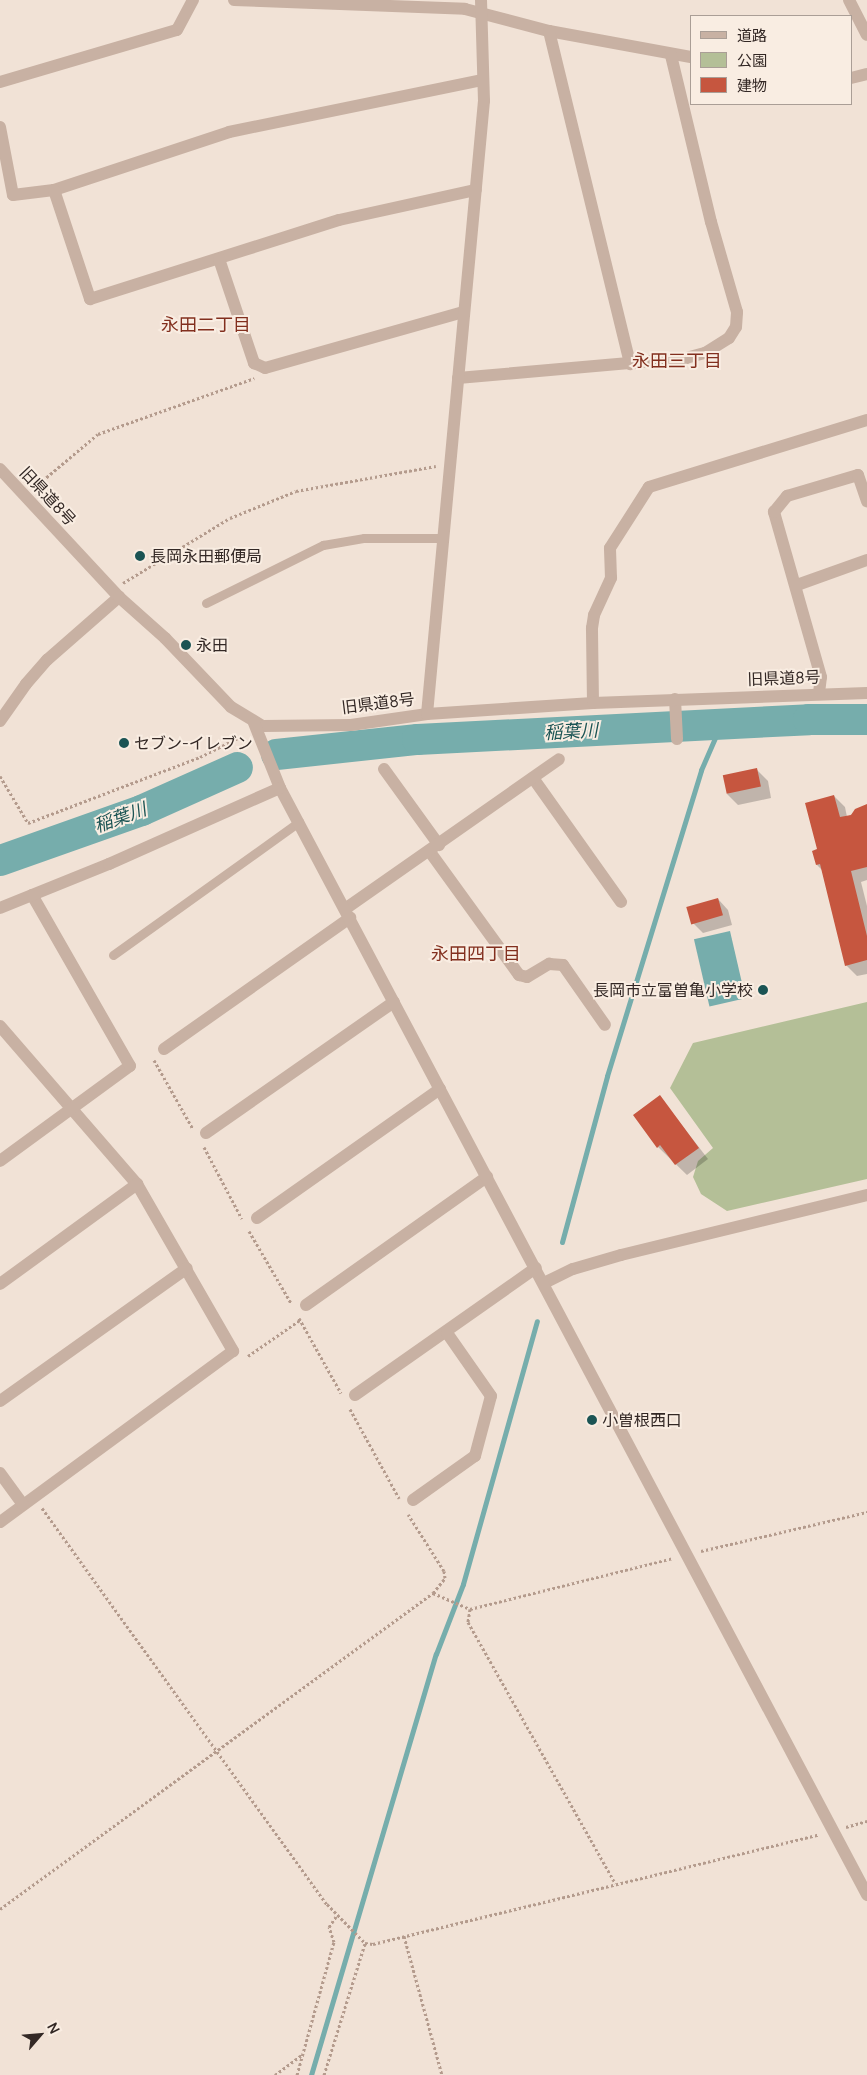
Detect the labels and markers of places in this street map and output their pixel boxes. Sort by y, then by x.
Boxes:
place label: 長岡永田郵便局 [150,546,262,566]
marker: 長岡永田郵便局 [134,550,146,562]
place label: 永田 [196,635,228,655]
marker: 永田 [180,639,192,651]
place label: セブン-イレブン [134,733,253,753]
marker: セブン-イレブン [118,737,130,749]
place label: 長岡市立富曽亀小学校 [593,980,753,1000]
marker: 長岡市立富曽亀小学校 [757,984,769,996]
place label: 小曽根西口 [602,1410,682,1430]
marker: 小曽根西口 [586,1414,598,1426]

